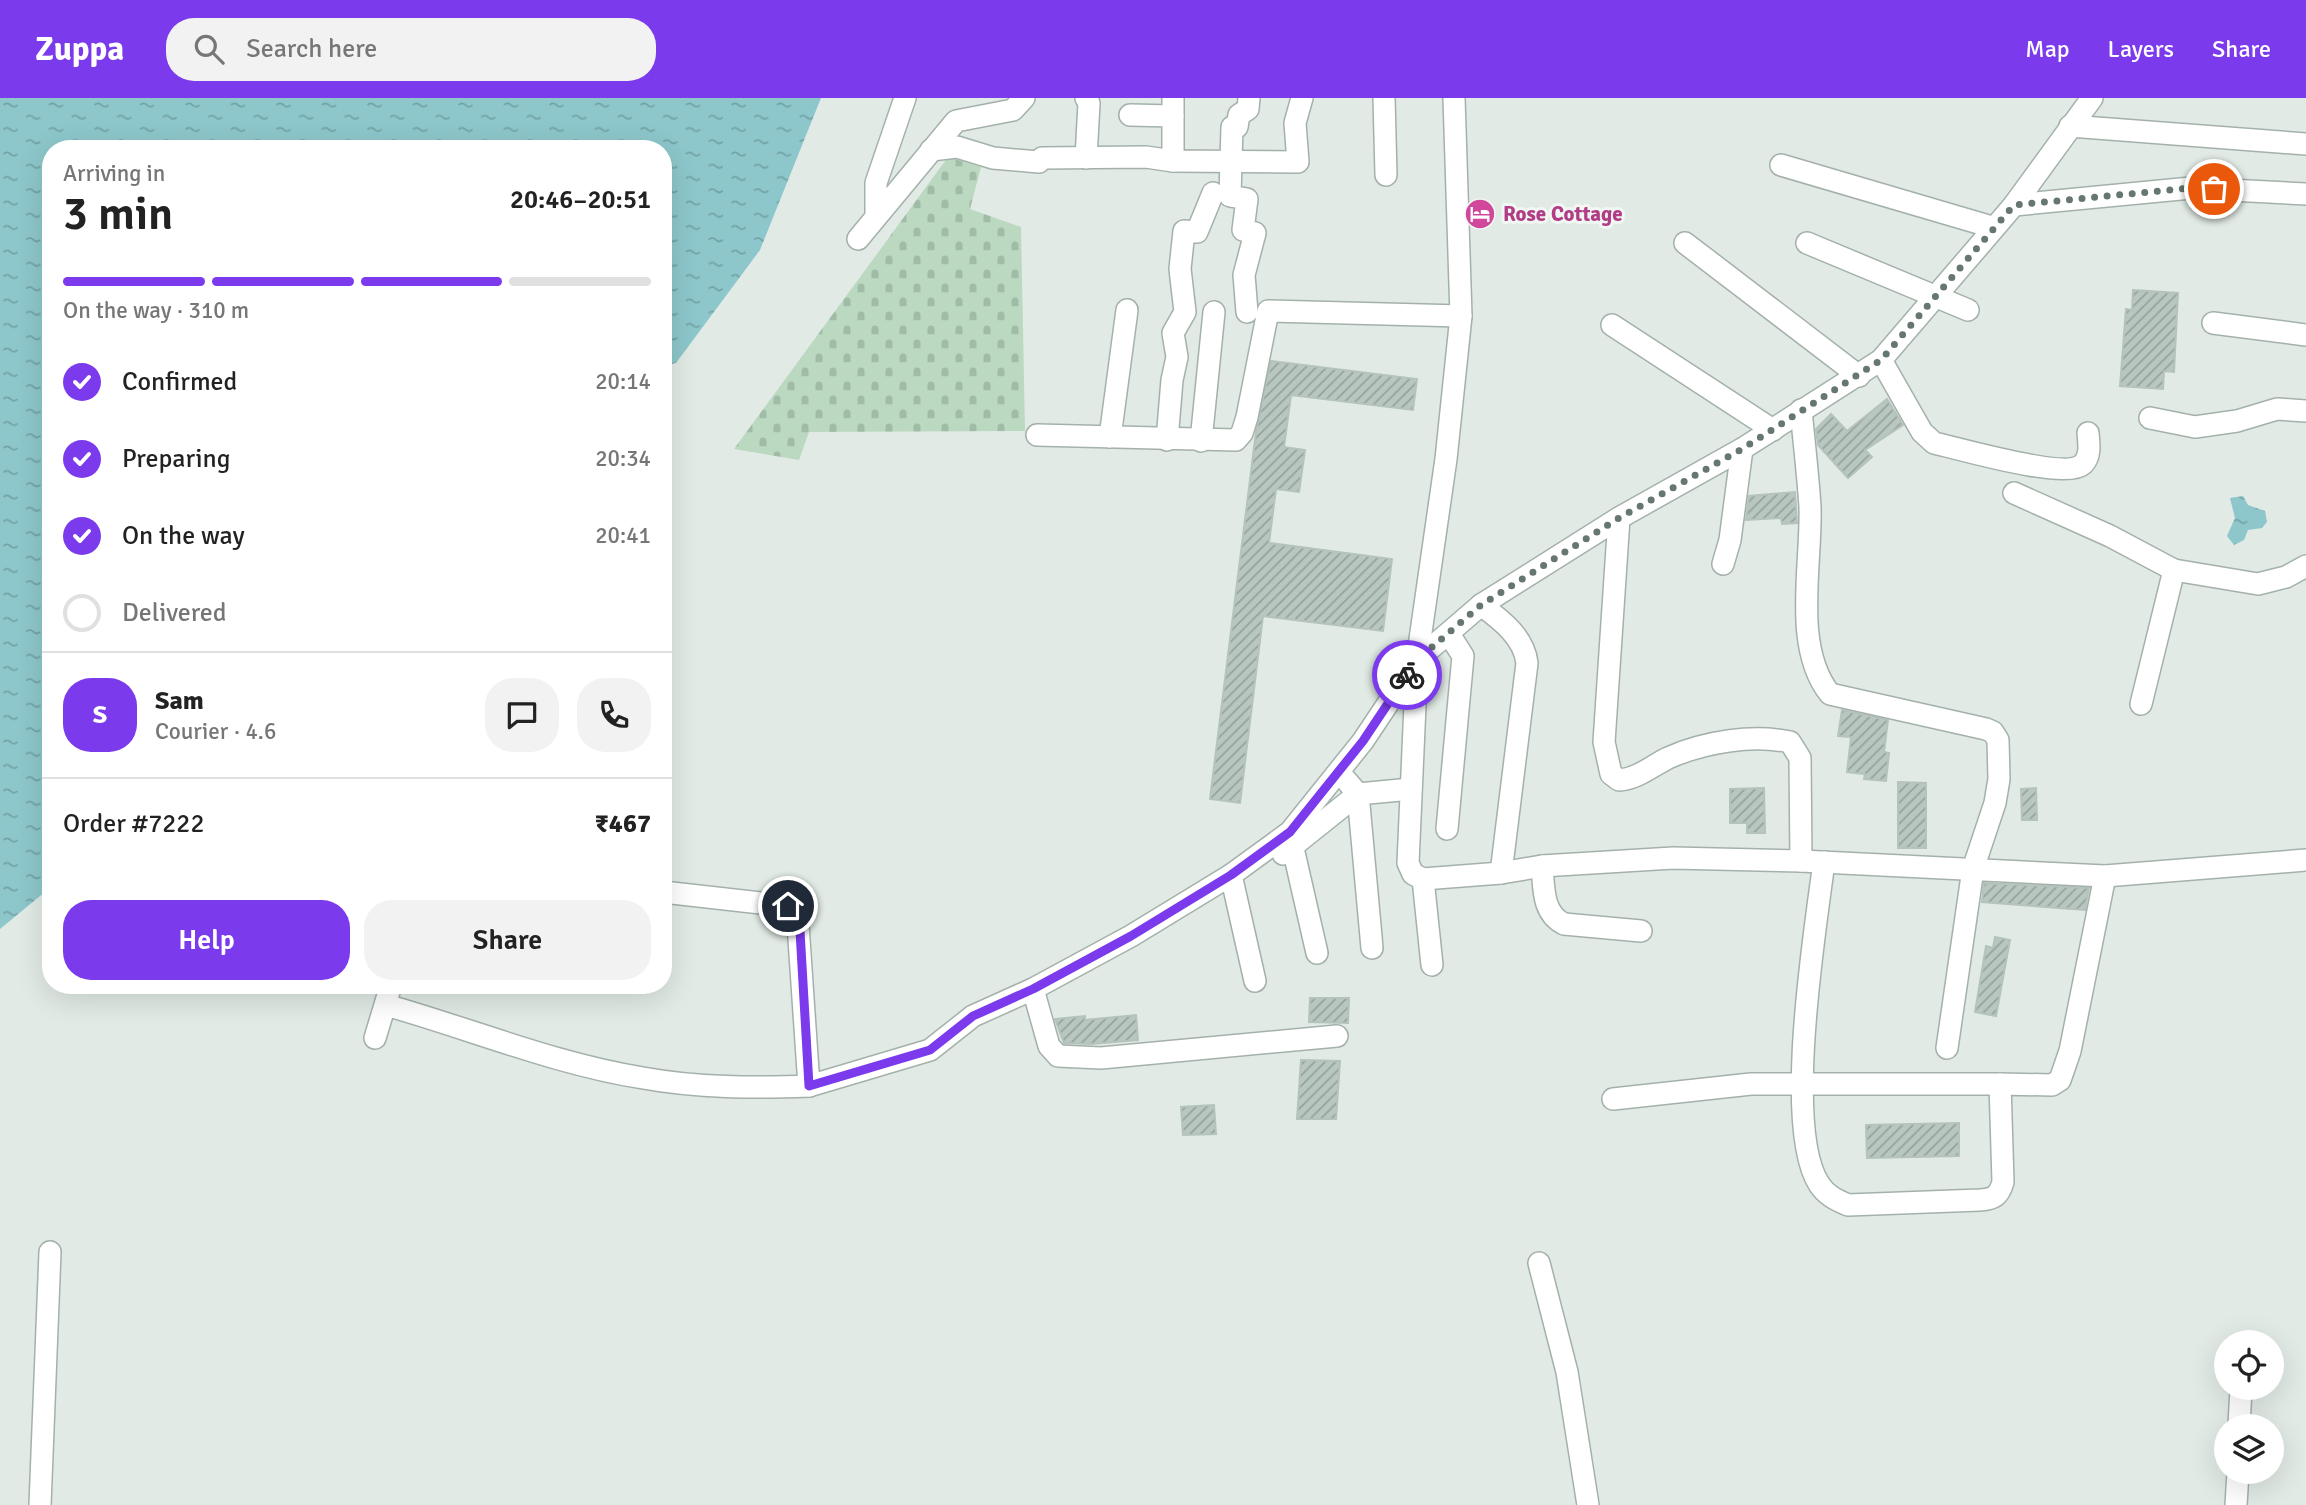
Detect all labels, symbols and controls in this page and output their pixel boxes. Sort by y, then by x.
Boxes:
search box [166,18,656,81]
text: Zuppa [35,29,124,70]
icon: search [190,30,228,68]
text: Search here [246,33,377,65]
text: Map [2025,34,2070,64]
text: Layers [2108,34,2174,64]
text: Share [2212,34,2271,64]
text: Arriving in [63,159,165,188]
pin [2184,159,2244,219]
icon: bag [2195,170,2233,208]
text: 20:46–20:51 [510,184,651,216]
text: 3 min [63,186,173,242]
hotel icon: Rose Cottage [1463,197,1497,231]
place label: Rose Cottage [1503,201,1623,227]
text: On the way · 310 m [63,296,249,325]
icon: check [63,363,101,401]
text: Confirmed [122,366,237,398]
text: 20:14 [595,367,651,396]
icon: check [63,440,101,478]
text: Preparing [122,443,230,475]
text: 20:34 [595,444,651,473]
icon: check [63,517,101,555]
text: On the way [122,520,245,552]
text: 20:41 [595,521,651,550]
text: Delivered [122,597,227,629]
courier [1372,640,1442,710]
icon: bike [1388,656,1426,694]
button: chat [485,678,559,752]
button: phone [577,678,651,752]
text: Sam [155,685,204,717]
text: S [93,699,107,731]
text: Courier · 4.6 [155,717,276,746]
text: Order #7222 [63,808,204,840]
text: ₹467 [595,808,651,840]
pin [758,876,818,936]
icon: home [769,887,807,925]
button: Help [63,900,350,980]
button: Share [364,900,651,980]
map controls [2214,1330,2284,1484]
button: locate [2214,1330,2284,1400]
button: layers [2214,1414,2284,1484]

